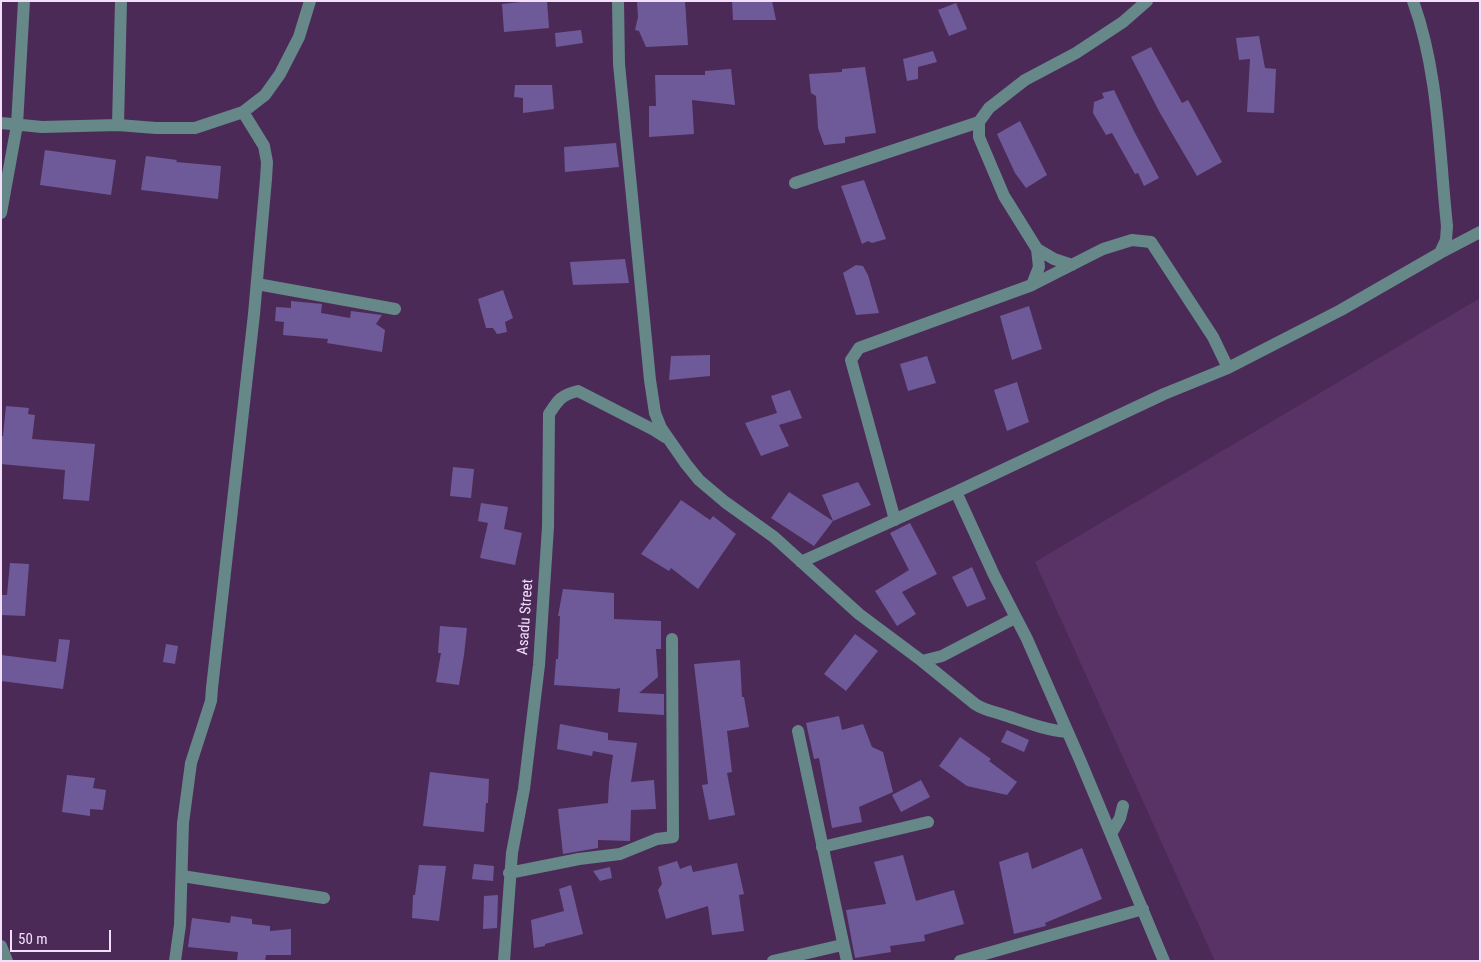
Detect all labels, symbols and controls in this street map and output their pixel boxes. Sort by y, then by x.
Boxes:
street label: Asadu Street [514,578,538,656]
scale bar [12,920,114,952]
text: 50 m [18,930,48,948]

